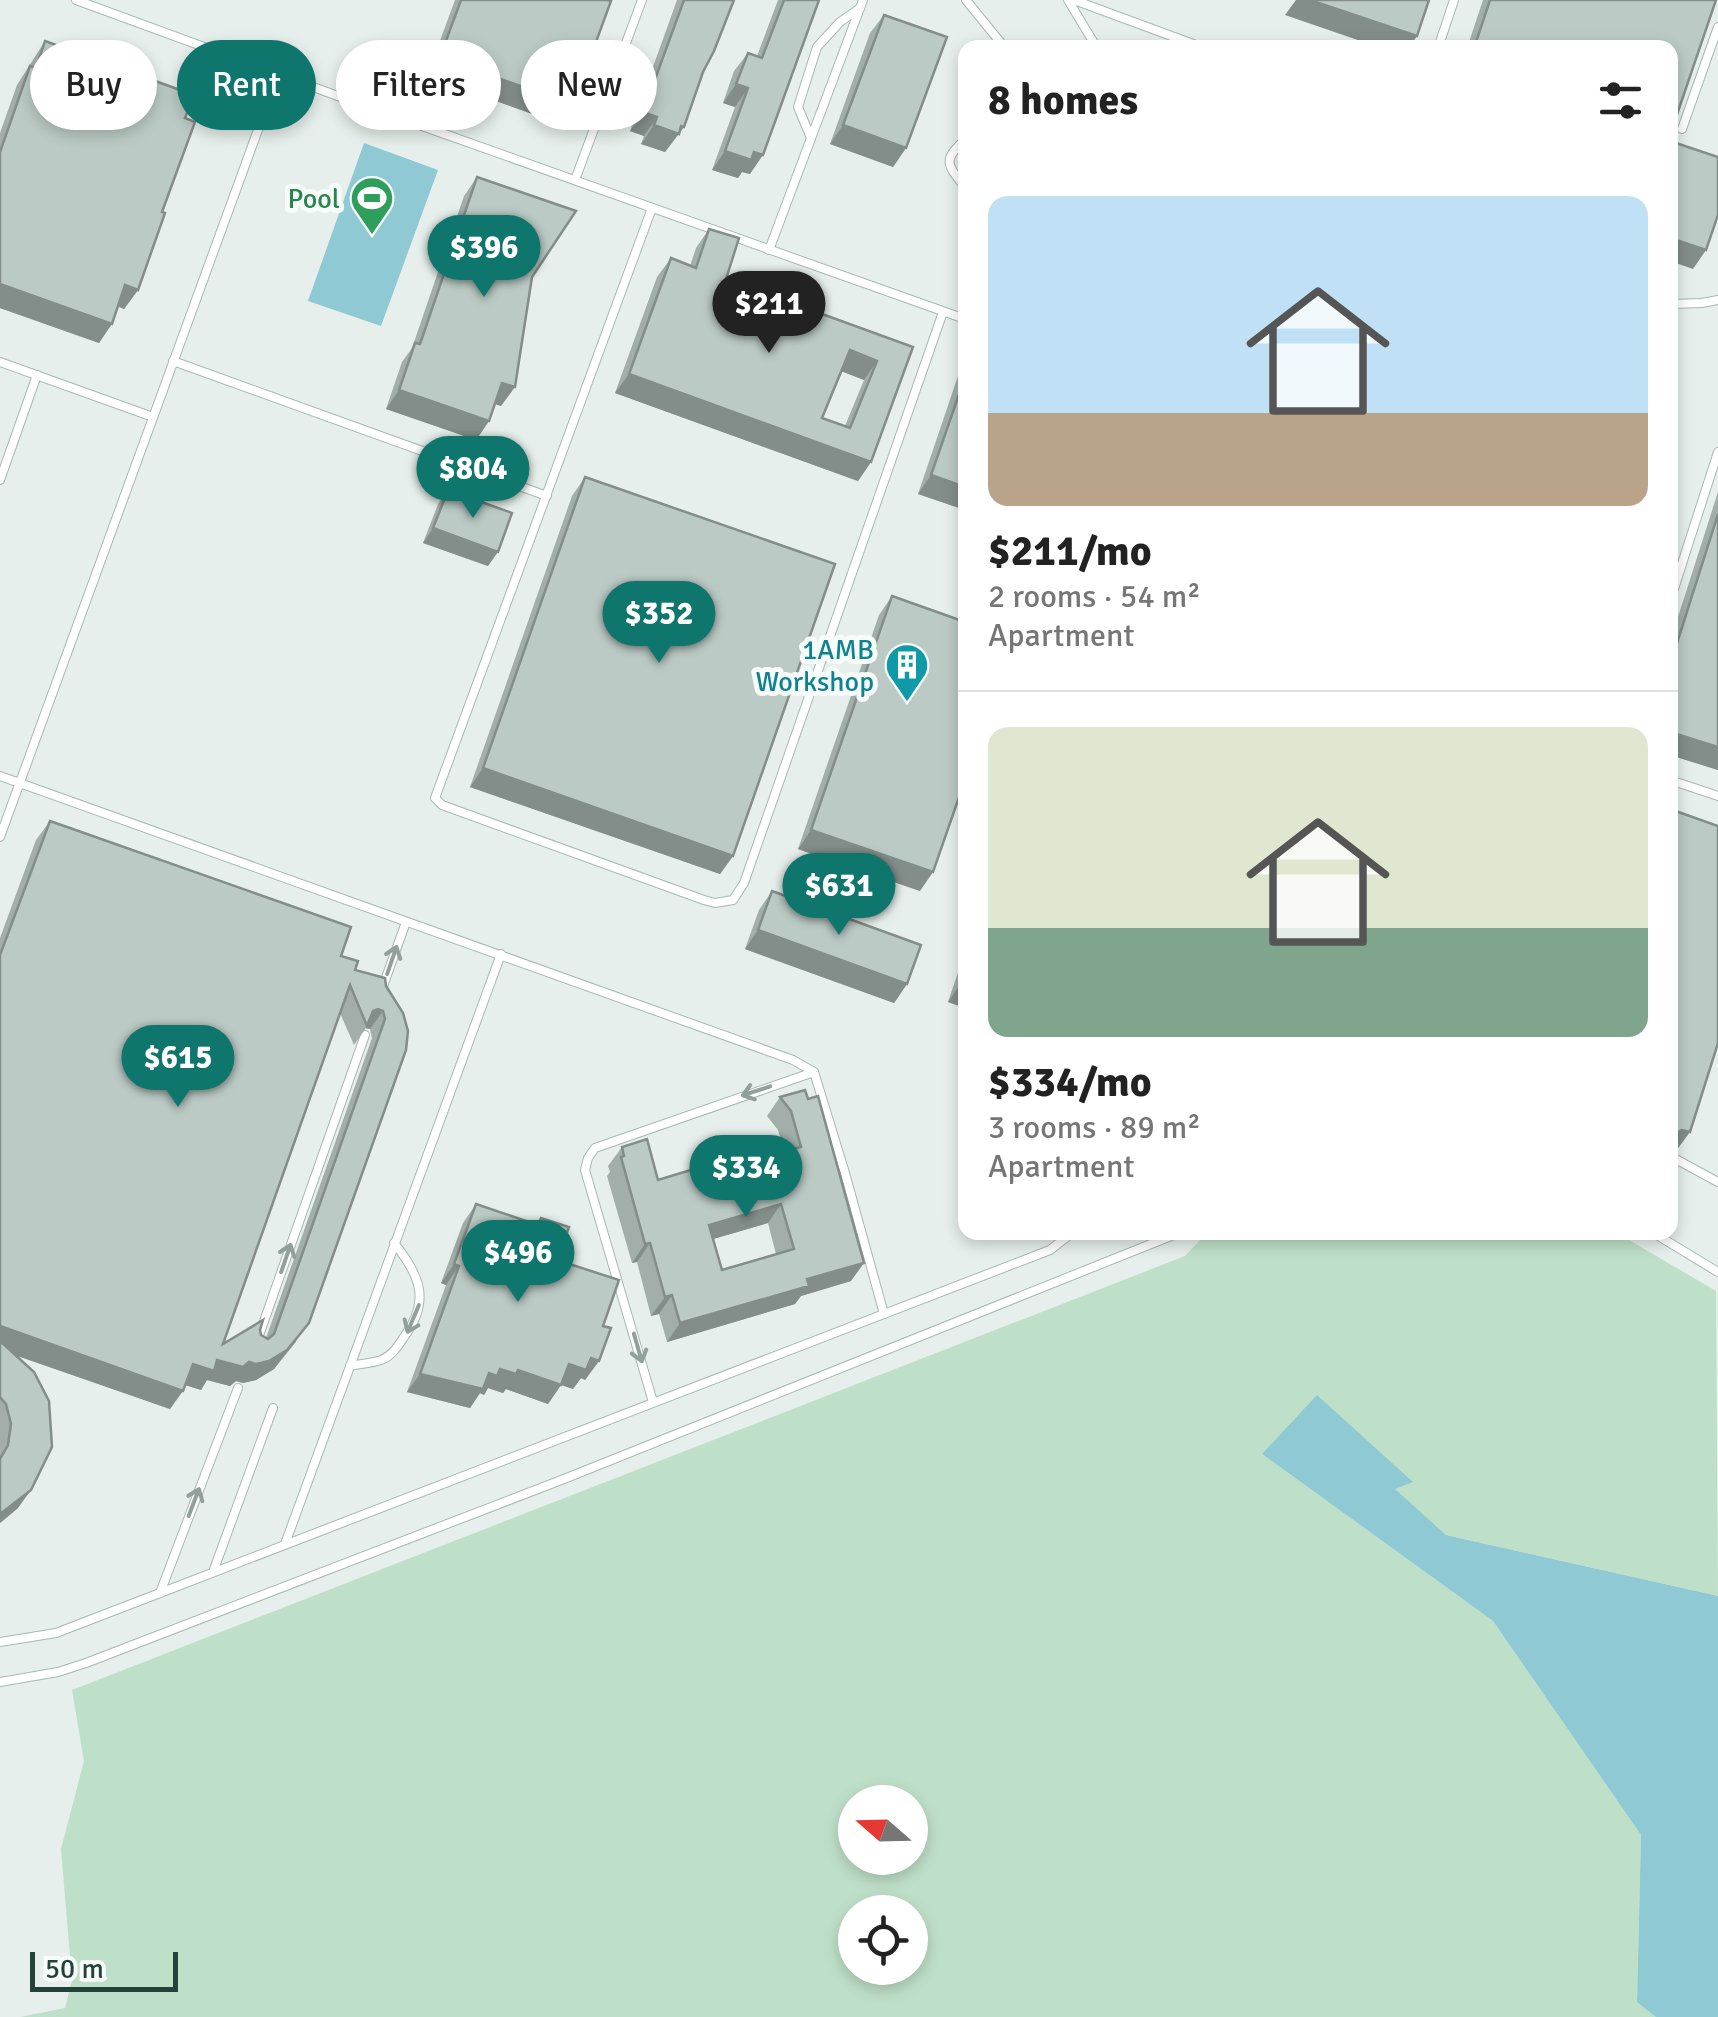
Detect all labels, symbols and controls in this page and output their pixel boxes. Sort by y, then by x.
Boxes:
chip: Buy [30,40,157,130]
chip: Rent [177,40,316,130]
chip: Filters [336,40,501,130]
chip: New [521,40,657,130]
icon: filters [1593,73,1648,128]
text: 8 homes [988,75,1138,126]
sports icon: Pool [349,175,395,236]
place label: Pool [288,182,340,216]
pin: $396 [425,215,543,300]
text: $396 [449,228,519,267]
icon: home [1228,261,1408,441]
pin: $211 [710,271,828,356]
text: $211 [734,284,804,323]
pin: $804 [414,436,532,521]
text: $804 [438,449,508,488]
text: $211/mo [988,526,1152,577]
text: 2 rooms · 54 m² [988,577,1201,616]
pin: $352 [600,581,718,666]
text: $352 [624,594,694,633]
text: Apartment [988,616,1135,655]
place label: 1AMB Workshop [755,633,874,699]
building icon: 1AMB Workshop [884,642,930,703]
icon: home [1228,792,1408,972]
pin: $631 [780,853,898,938]
text: $631 [804,866,874,905]
one-way arrow [385,945,403,977]
pin: $615 [119,1025,237,1110]
text: $615 [143,1038,213,1077]
text: $334/mo [988,1057,1152,1108]
one-way arrow [740,1083,772,1101]
text: 3 rooms · 89 m² [988,1108,1201,1147]
pin: $334 [687,1135,805,1220]
text: Apartment [988,1147,1135,1186]
text: $334 [711,1148,781,1187]
pin: $496 [459,1220,577,1305]
text: $496 [483,1233,553,1272]
one-way arrow [278,1244,296,1275]
one-way arrow [402,1303,420,1334]
one-way arrow [630,1332,648,1364]
one-way arrow [187,1488,205,1518]
north arrow [838,1785,928,1875]
map controls [838,1785,928,1985]
button: locate [838,1895,928,1985]
scale bar [30,1947,178,1992]
text: 50 m [45,1952,104,1986]

